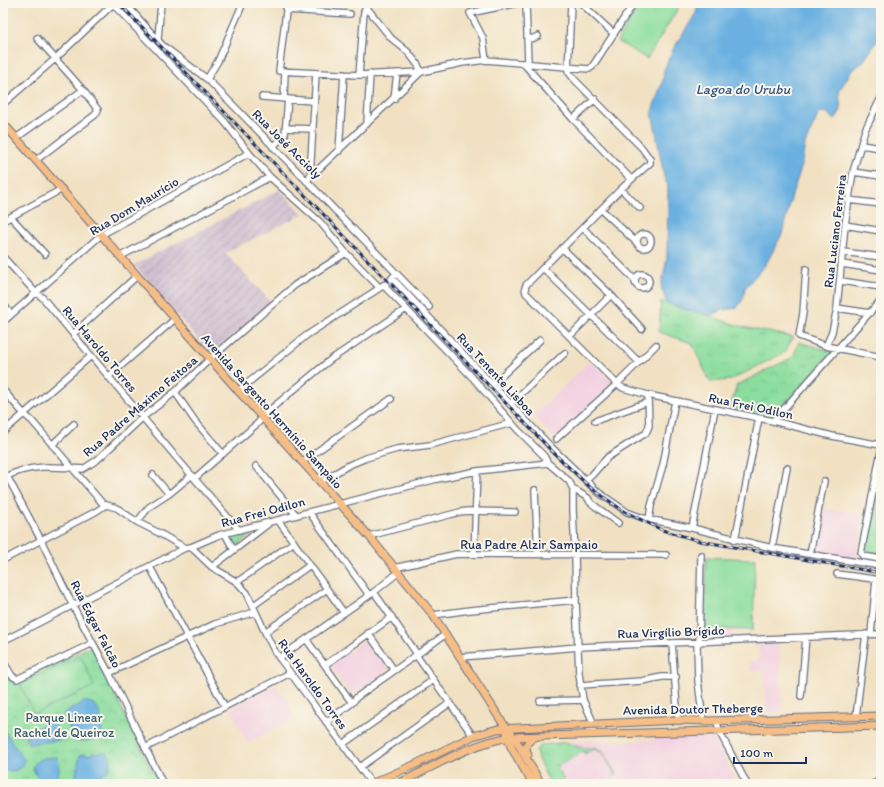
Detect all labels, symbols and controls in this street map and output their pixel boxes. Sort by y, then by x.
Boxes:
water label: Lagoa do Urubu [696,81,790,98]
street label: Rua José Accioly [249,106,325,182]
street label: Rua Dom Maurício [87,173,182,239]
street label: Rua Luciano Ferreira [821,173,849,289]
street label: Rua Haroldo Torres [59,303,141,395]
street label: Rua Tenente Lisboa [454,329,539,419]
street label: Avenida Sargento Hermínio Sampaio [198,330,346,492]
street label: Rua Padre Máximo Feitosa [80,352,200,460]
street label: Rua Frei Odilon [707,390,795,422]
street label: Rua Frei Odilon [219,493,307,530]
street label: Rua Padre Alzir Sampaio [460,537,598,552]
street label: Rua Edgar Falcão [67,578,125,671]
street label: Rua Virgílio Brígido [617,623,725,641]
street label: Rua Haroldo Torres [275,636,351,732]
street label: Avenida Doutor Theberge [623,700,763,718]
park label: Parque Linear Rachel de Queiroz [14,710,114,740]
scale bar [734,739,806,765]
text: 100 m [740,746,773,760]

